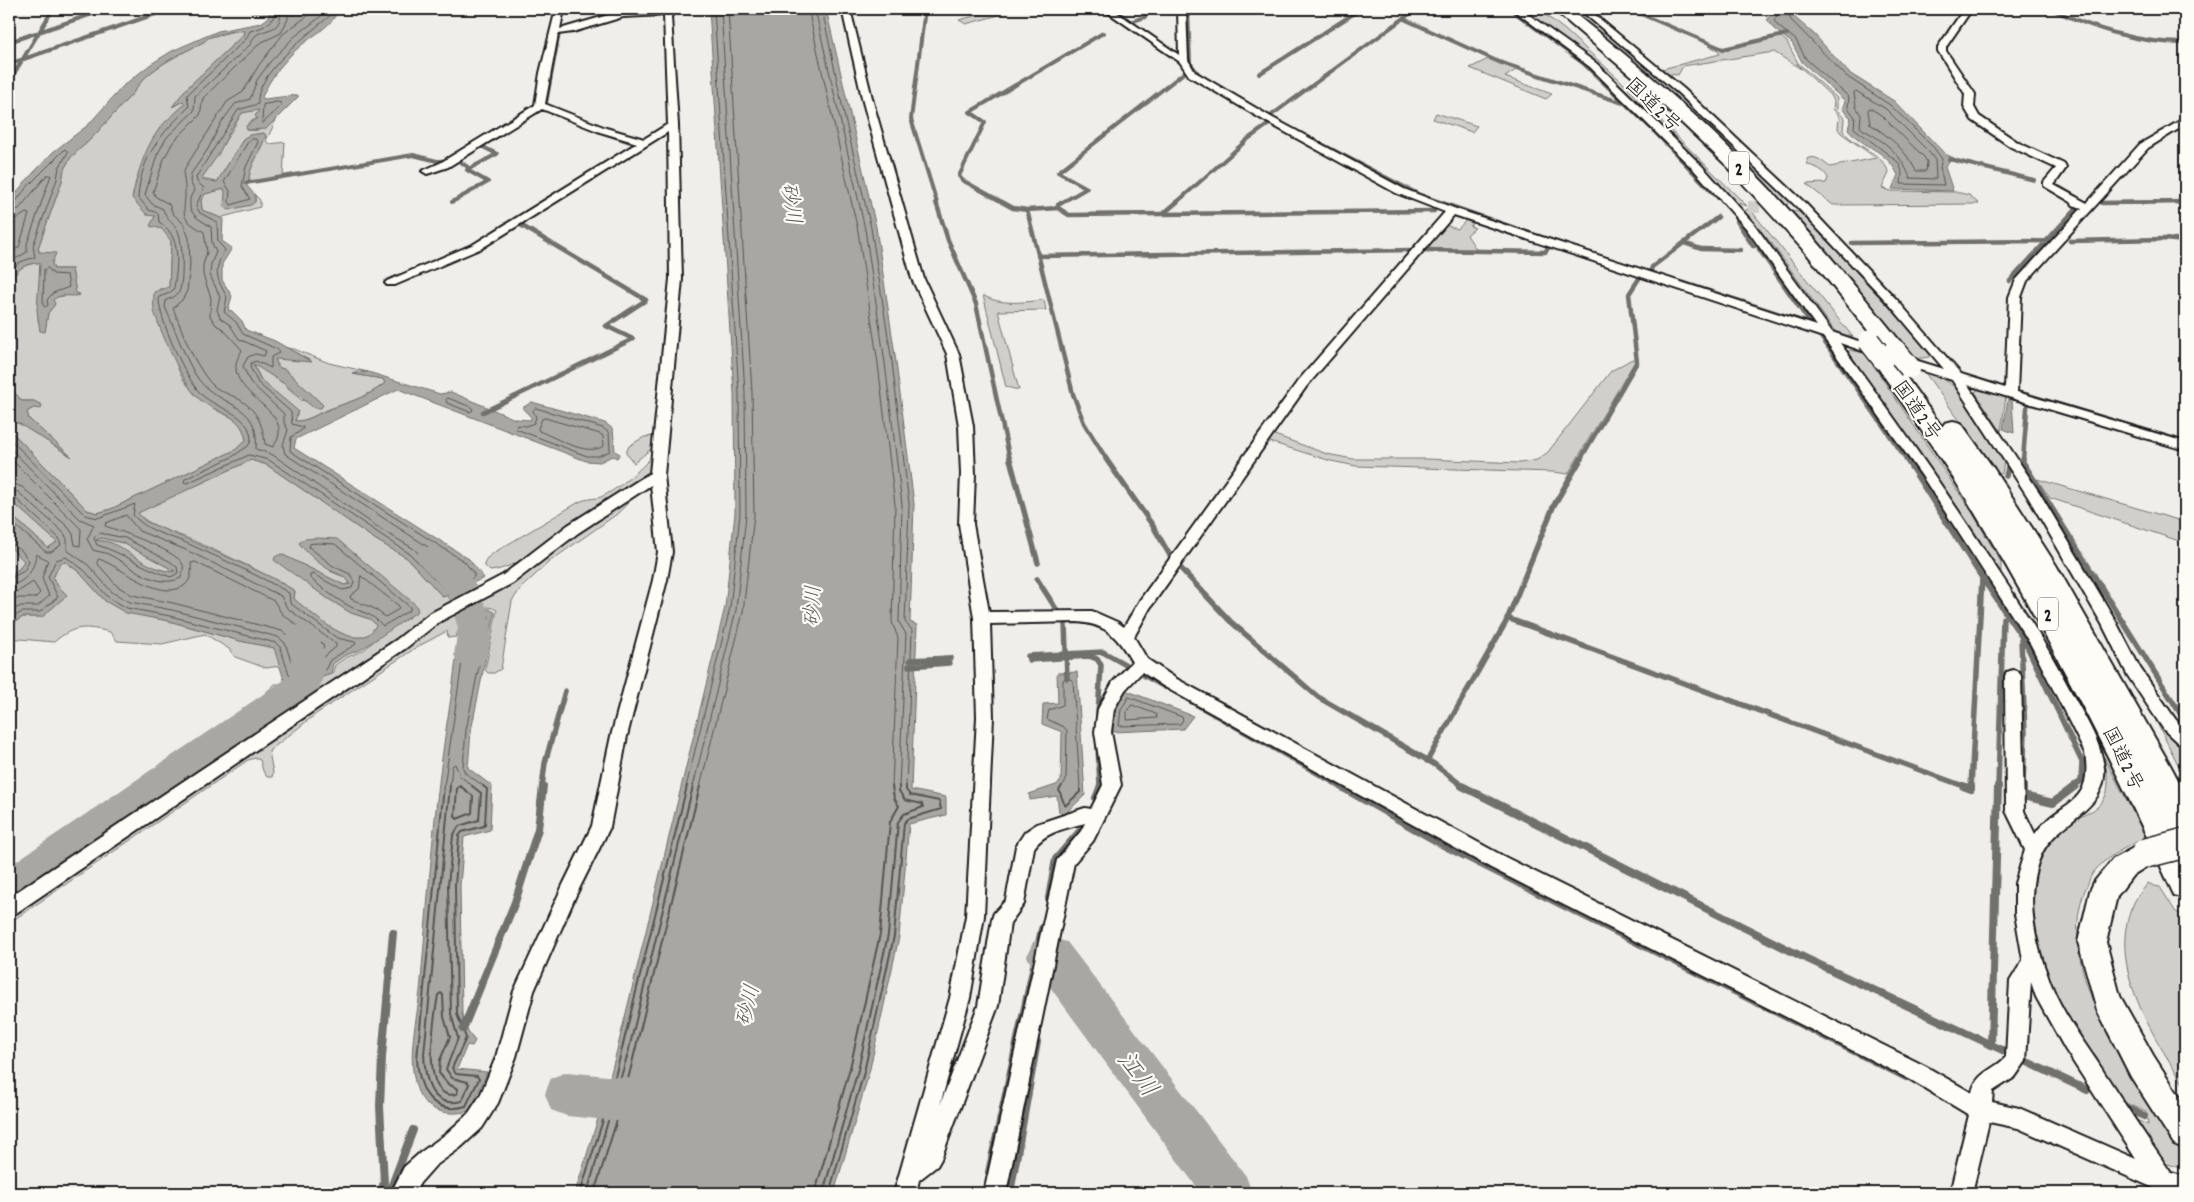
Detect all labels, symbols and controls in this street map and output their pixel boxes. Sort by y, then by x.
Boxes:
street label: 国道2号 [1617,72,1686,140]
road number: 2 [1729,152,1749,184]
water label: 砂川 [771,181,807,226]
street label: 国道2号 [1884,376,1947,448]
water label: 砂川 [799,585,831,628]
road number: 2 [2038,598,2058,630]
street label: 国道2号 [2094,722,2149,796]
water label: 砂川 [730,982,770,1030]
water label: 江川 [1106,1045,1165,1106]

